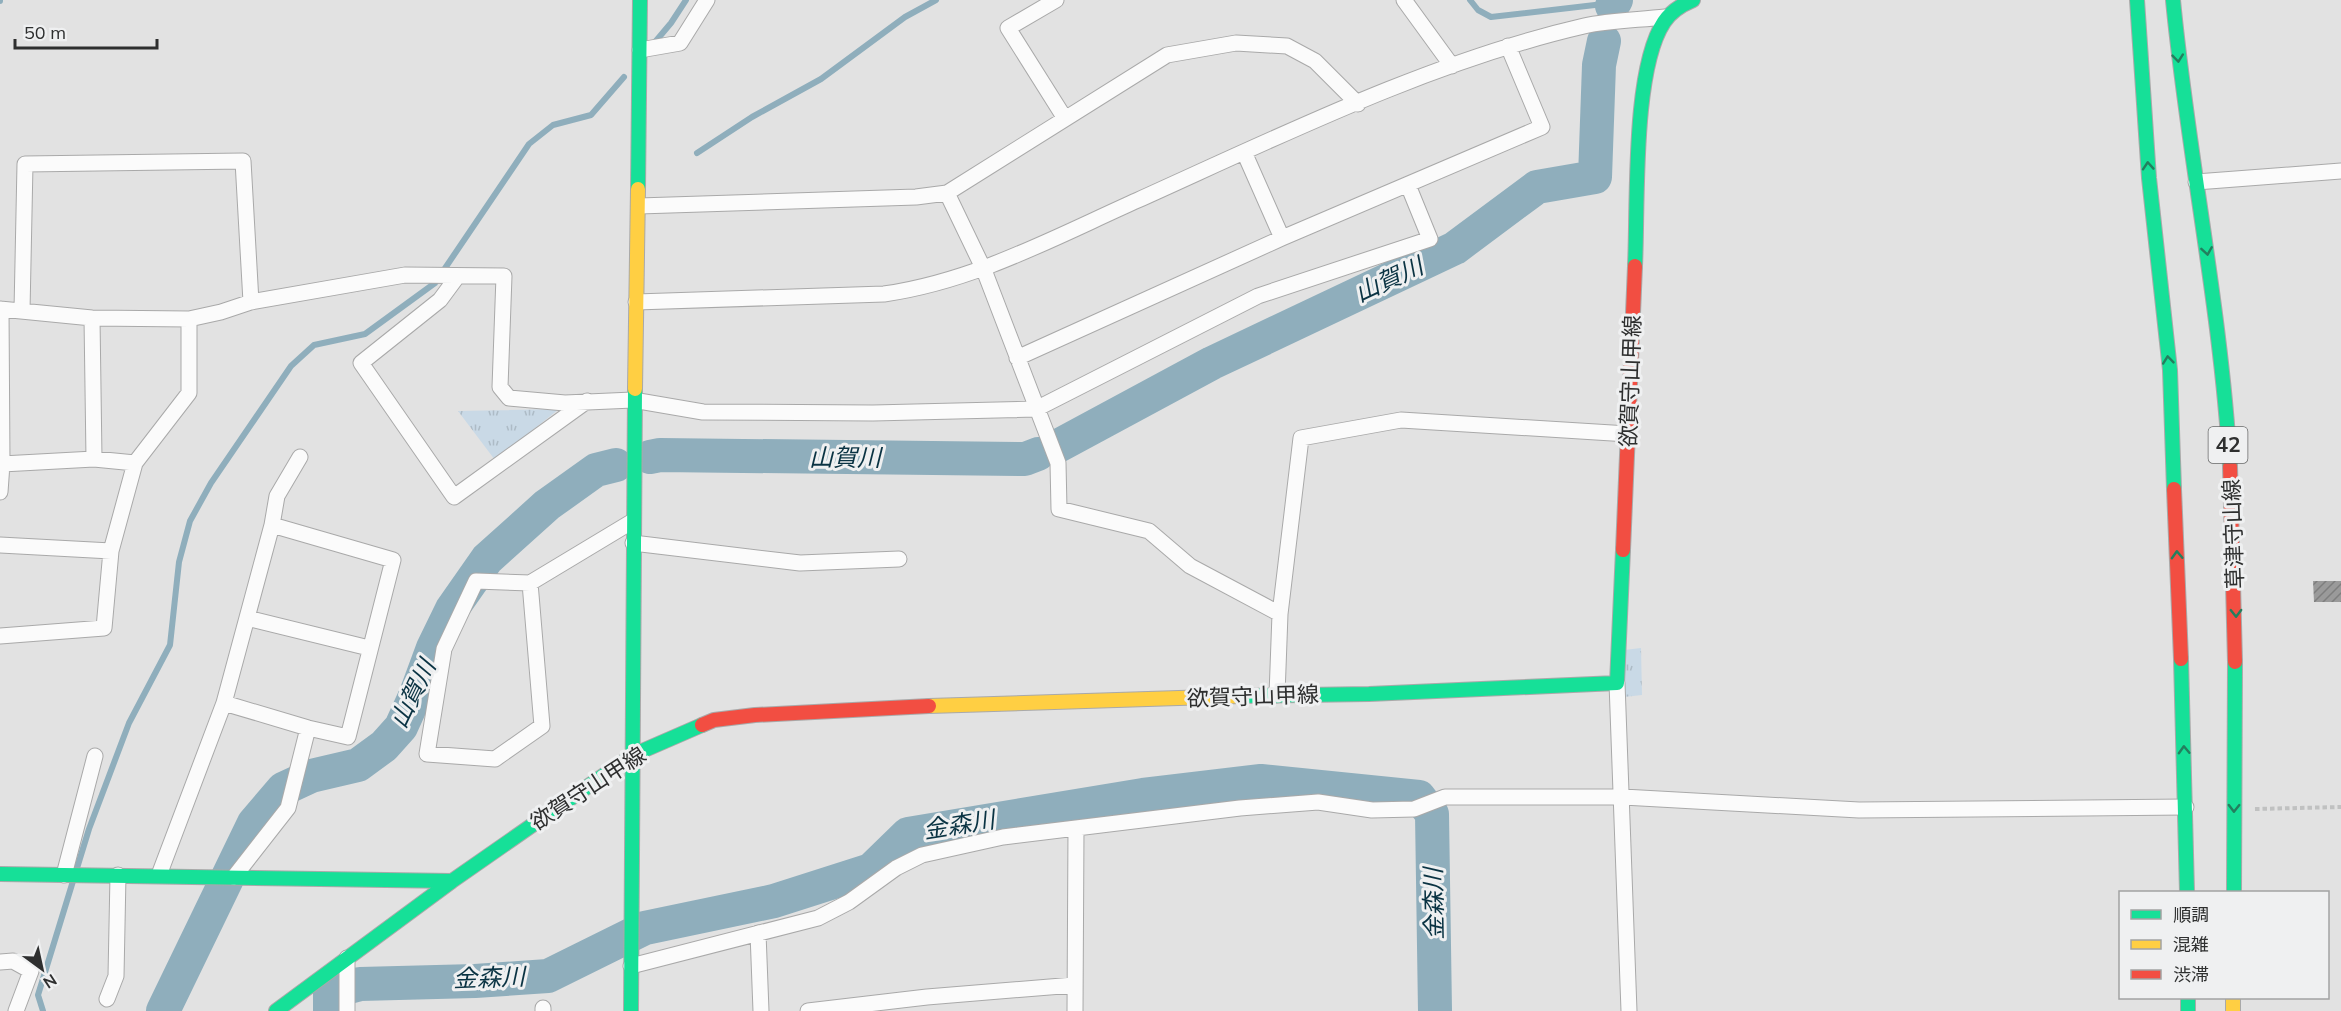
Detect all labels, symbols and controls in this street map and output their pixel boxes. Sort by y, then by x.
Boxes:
scale bar [15,12,158,50]
text: 50 m [24,21,66,44]
one-way arrow [2171,54,2184,63]
one-way arrow [2142,162,2155,171]
one-way arrow [2200,247,2212,256]
water label: 山賀川 [1350,249,1430,308]
street label: 欲賀守山甲線 [1614,315,1646,447]
one-way arrow [2163,356,2175,365]
road number: 42 [2208,427,2248,463]
water label: 山賀川 [809,442,884,472]
street label: 草津守山線 [2217,479,2249,589]
one-way arrow [2170,551,2183,560]
one-way arrow [2230,608,2242,617]
water label: 山賀川 [383,652,443,732]
street label: 欲賀守山甲線 [1187,680,1319,712]
street label: 欲賀守山甲線 [525,740,651,836]
one-way arrow [2178,746,2191,755]
water label: 金森川 [921,803,1000,844]
one-way arrow [2228,803,2240,812]
water label: 金森川 [1417,865,1449,940]
legend [2119,891,2329,999]
text: 順調 [2173,903,2209,926]
text: 混雑 [2173,933,2209,956]
north arrow [12,939,72,999]
water label: 金森川 [452,961,528,993]
text: 渋滞 [2173,963,2209,986]
text: N [40,970,61,993]

